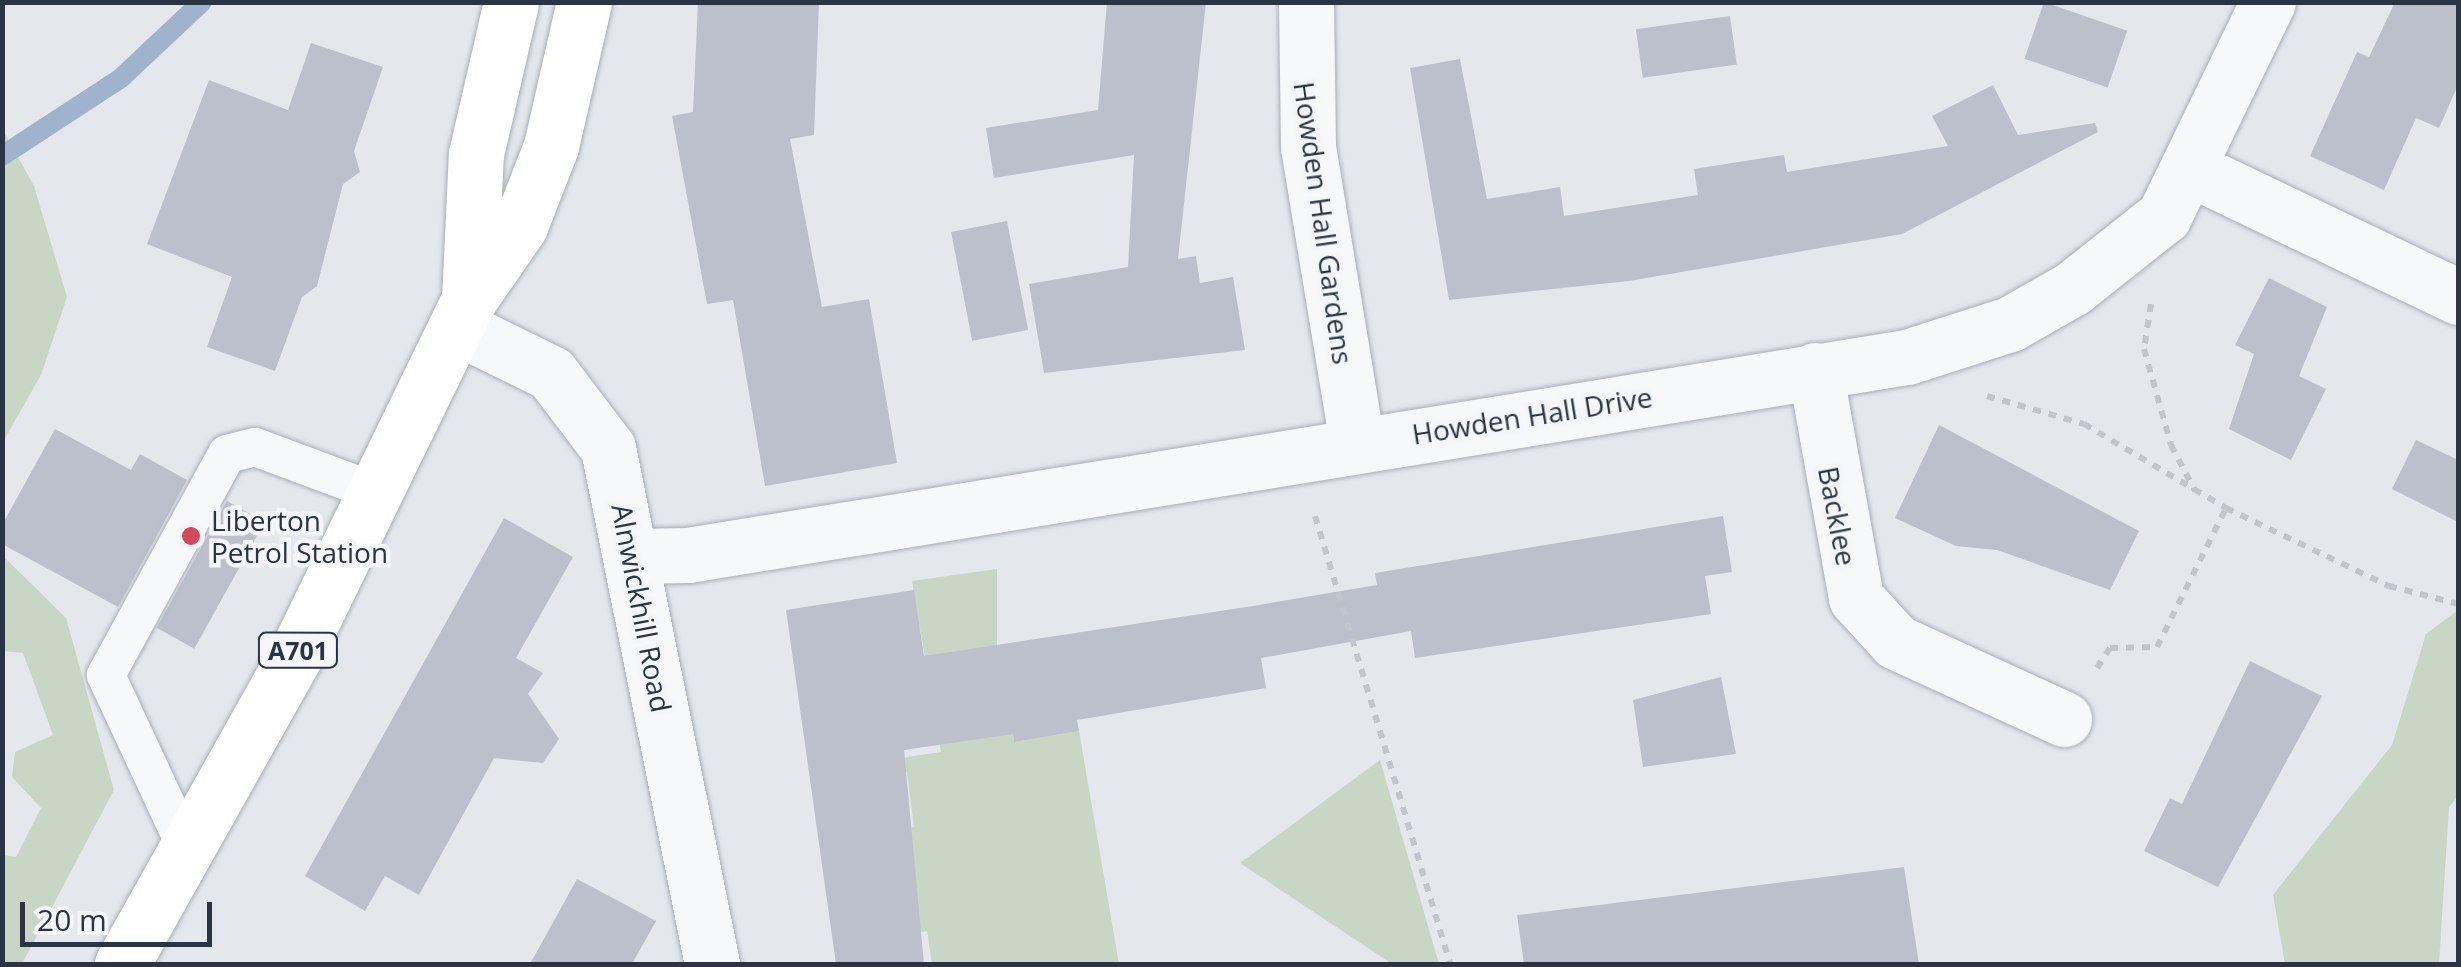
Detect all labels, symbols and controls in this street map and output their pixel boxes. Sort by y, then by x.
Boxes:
street label: Howden Hall Gardens [1288,80,1360,366]
street label: Howden Hall Drive [1410,379,1654,451]
street label: Backlee [1812,464,1864,568]
street label: Alnwickhill Road [605,501,679,715]
place label: Liberton Petrol Station [211,503,388,569]
marker: Liberton Petrol Station [180,525,202,547]
road number: A701 [256,630,340,670]
scale bar [25,882,218,944]
text: 20 m [37,899,107,940]

